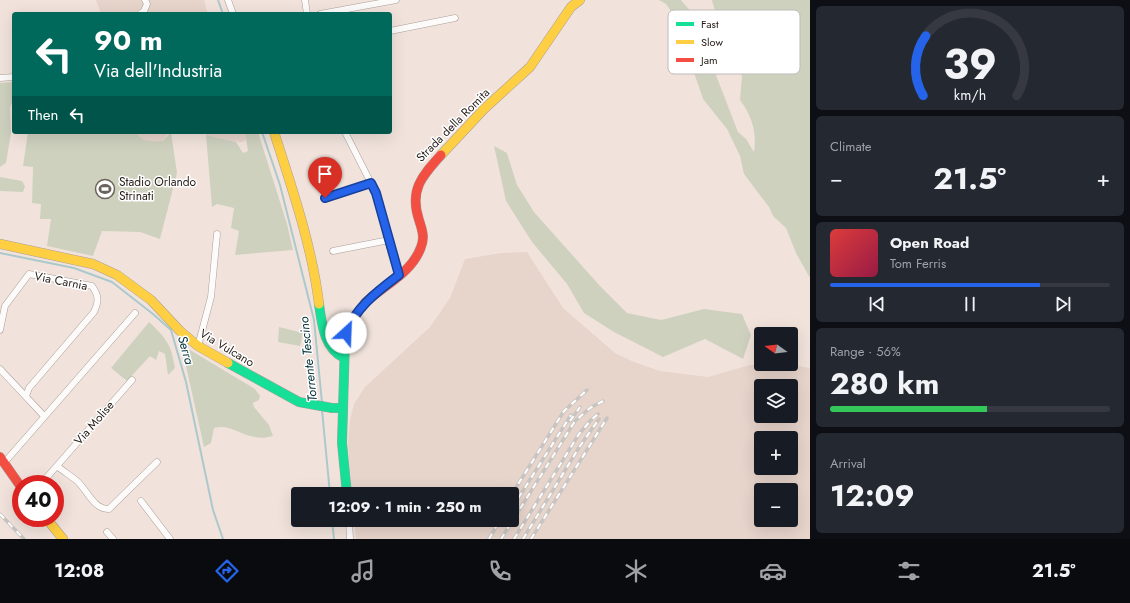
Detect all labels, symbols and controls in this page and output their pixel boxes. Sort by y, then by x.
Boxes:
legend [668,10,800,74]
text: Fast [701,16,719,32]
text: 90 m [94,20,163,61]
icon: left [28,28,80,80]
text: Slow [701,34,723,50]
text: 39 [943,34,997,95]
text: Jam [699,52,718,68]
text: Via dell'Industria [94,58,222,84]
street label: Strada della Romita [412,84,494,166]
text: km/h [954,85,986,105]
text: Then [28,104,58,126]
icon: left [66,104,88,126]
text: Climate [830,137,871,156]
pin [308,157,342,198]
text: 21.5° [933,157,1006,200]
text: − [830,162,843,194]
text: + [1096,162,1110,194]
icon: arrive [314,163,336,185]
place label: Stadio Orlando Strinati [119,173,197,205]
sports icon: Stadio Orlando Strinati [94,178,116,200]
text: Open Road [890,232,969,254]
text: Tom Ferris [890,254,946,273]
street label: Via Carnia [33,267,89,295]
icon: previous [866,293,888,315]
icon: pause [959,293,981,315]
icon: next [1052,293,1074,315]
position arrow [325,312,367,354]
water label: Torrente Tescino [294,315,322,402]
street label: Via Vulcano [196,325,258,372]
north arrow [754,327,798,371]
map controls [754,327,798,527]
water label: Serra [173,333,199,367]
text: Range · 56% [830,342,901,361]
text: 280 km [830,362,939,405]
button: layers [754,379,798,423]
street label: Via Molise [70,397,118,449]
button: + [754,431,798,475]
text: Arrival [830,454,866,473]
text: 12:09 [830,474,915,517]
speed limit sign: 40 [12,475,64,527]
button: − [754,483,798,527]
text: 12:09 · 1 min · 250 m [328,496,482,518]
icon: directions [213,557,241,585]
icon: music [349,557,377,585]
icon: phone [486,557,514,585]
icon: climate [622,557,650,585]
icon: car [759,557,787,585]
icon: filters [895,557,923,585]
text: 12:08 [54,558,104,584]
text: 21.5° [1032,558,1076,584]

